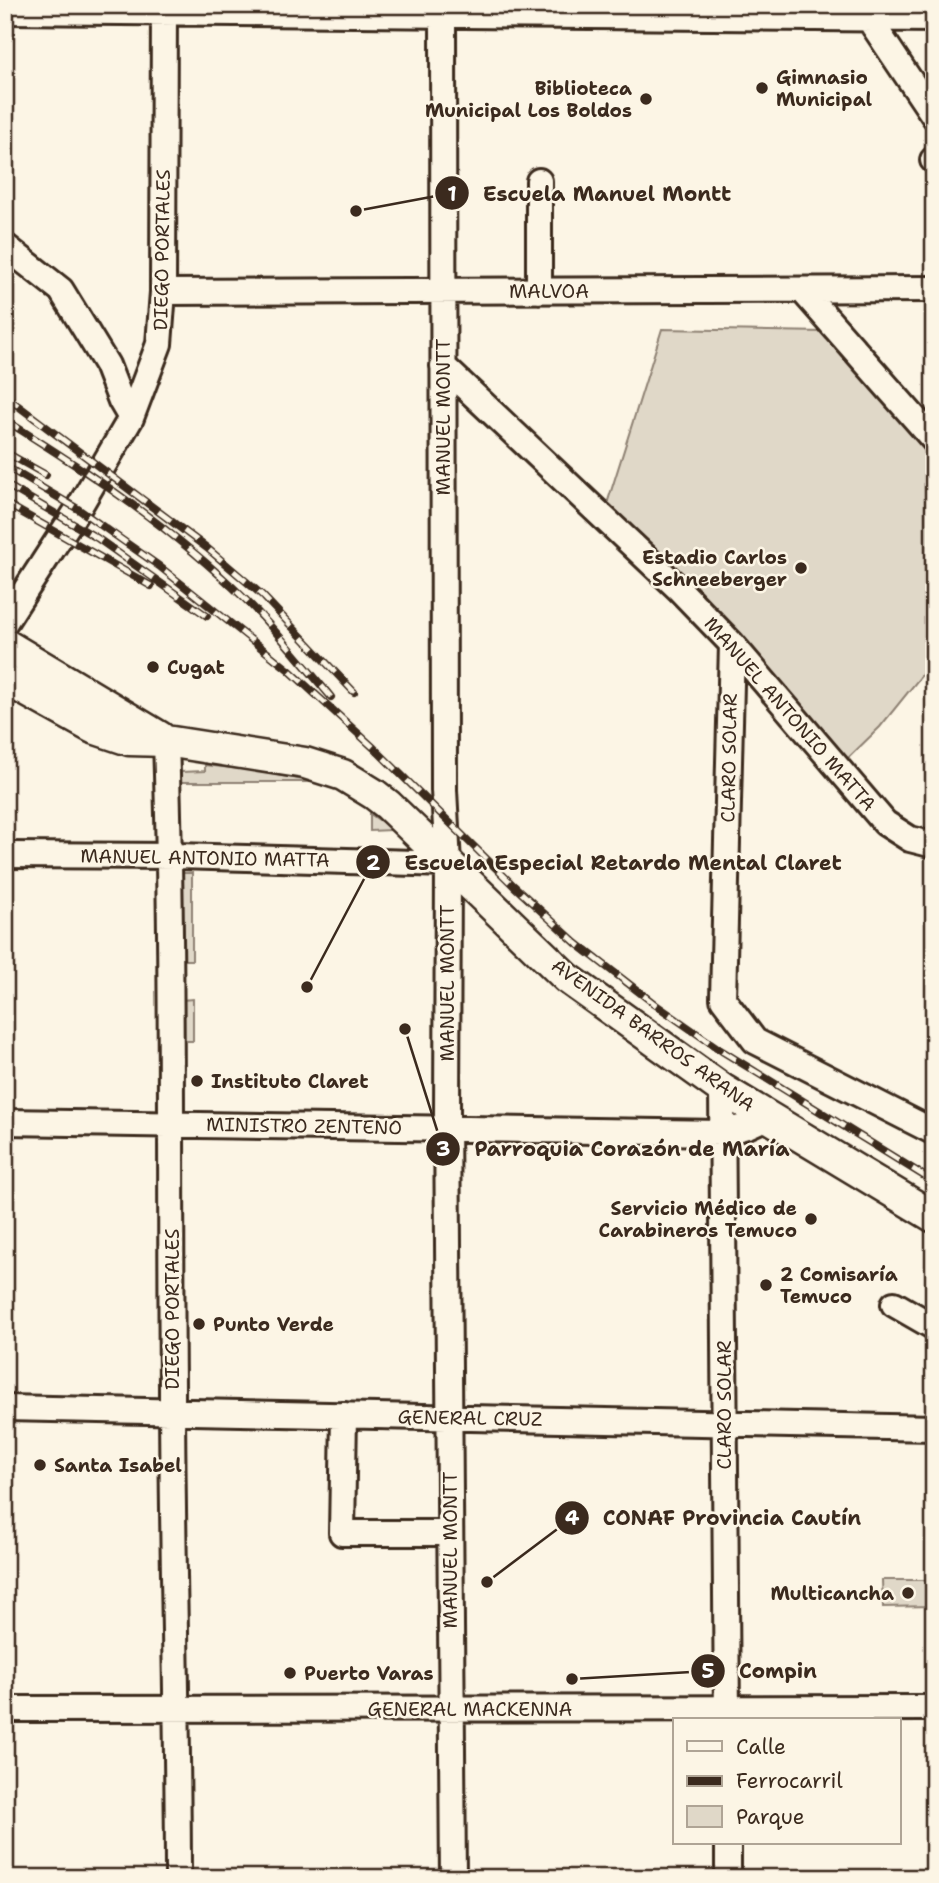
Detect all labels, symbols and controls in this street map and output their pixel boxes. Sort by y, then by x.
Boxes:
place label: Gimnasio Municipal [776,65,872,112]
place label: Biblioteca Municipal Los Boldos [425,76,632,123]
marker: Gimnasio Municipal [754,80,770,96]
marker: Biblioteca Municipal Los Boldos [638,91,654,107]
street label: DIEGO PORTALES [148,169,176,331]
callout: Escuela Manuel Montt [434,172,746,214]
text: 1 [447,180,457,208]
text: Escuela Manuel Montt [483,180,731,208]
street label: MALVOA [509,279,589,304]
street label: MANUEL MONTT [431,338,456,495]
place label: Estadio Carlos Schneeberger [642,545,787,592]
marker: Estadio Carlos Schneeberger [793,560,809,576]
street label: MANUEL ANTONIO MATTA [699,612,881,817]
place label: Cugat [167,655,225,680]
marker: Cugat [145,659,161,675]
street label: CLARO SOLAR [715,693,743,823]
callout: Escuela Especial Retardo Mental Claret [356,841,856,883]
street label: MANUEL ANTONIO MATTA [80,843,330,873]
text: 2 [366,849,381,877]
text: Escuela Especial Retardo Mental Claret [404,849,842,877]
street label: MANUEL MONTT [435,904,460,1061]
street label: AVENIDA BARROS ARANA [546,953,760,1117]
place label: Instituto Claret [211,1069,369,1094]
marker: Instituto Claret [189,1073,205,1089]
street label: MINISTRO ZENTENO [206,1112,402,1140]
callout: Parroquia Corazón de María [425,1128,803,1170]
text: 3 [436,1135,450,1163]
text: Parroquia Corazón de María [474,1135,790,1163]
place label: Servicio Médico de Carabineros Temuco [599,1196,797,1243]
marker: Servicio Médico de Carabineros Temuco [803,1211,819,1227]
street label: DIEGO PORTALES [160,1228,185,1390]
place label: 2 Comisaría Temuco [780,1262,898,1309]
marker: 2 Comisaría Temuco [758,1277,774,1293]
place label: Punto Verde [213,1312,334,1337]
marker: Punto Verde [191,1316,207,1332]
street label: CLARO SOLAR [712,1340,737,1470]
street label: GENERAL CRUZ [397,1404,543,1432]
place label: Santa Isabel [54,1453,182,1478]
marker: Santa Isabel [32,1457,48,1473]
street label: MANUEL MONTT [438,1471,463,1628]
callout: CONAF Provincia Cautín [554,1497,876,1539]
text: 4 [565,1504,580,1532]
text: CONAF Provincia Cautín [603,1504,861,1532]
place label: Multicancha [770,1581,894,1606]
marker: Multicancha [900,1585,916,1601]
callout: Compin [690,1650,831,1692]
text: 5 [701,1657,715,1685]
text: Compin [739,1657,817,1685]
place label: Puerto Varas [304,1661,433,1686]
marker: Puerto Varas [282,1665,298,1681]
street label: GENERAL MACKENNA [368,1697,573,1722]
legend [673,1718,900,1844]
text: Calle [736,1733,786,1761]
text: Ferrocarril [736,1767,843,1795]
text: Parque [736,1803,805,1831]

